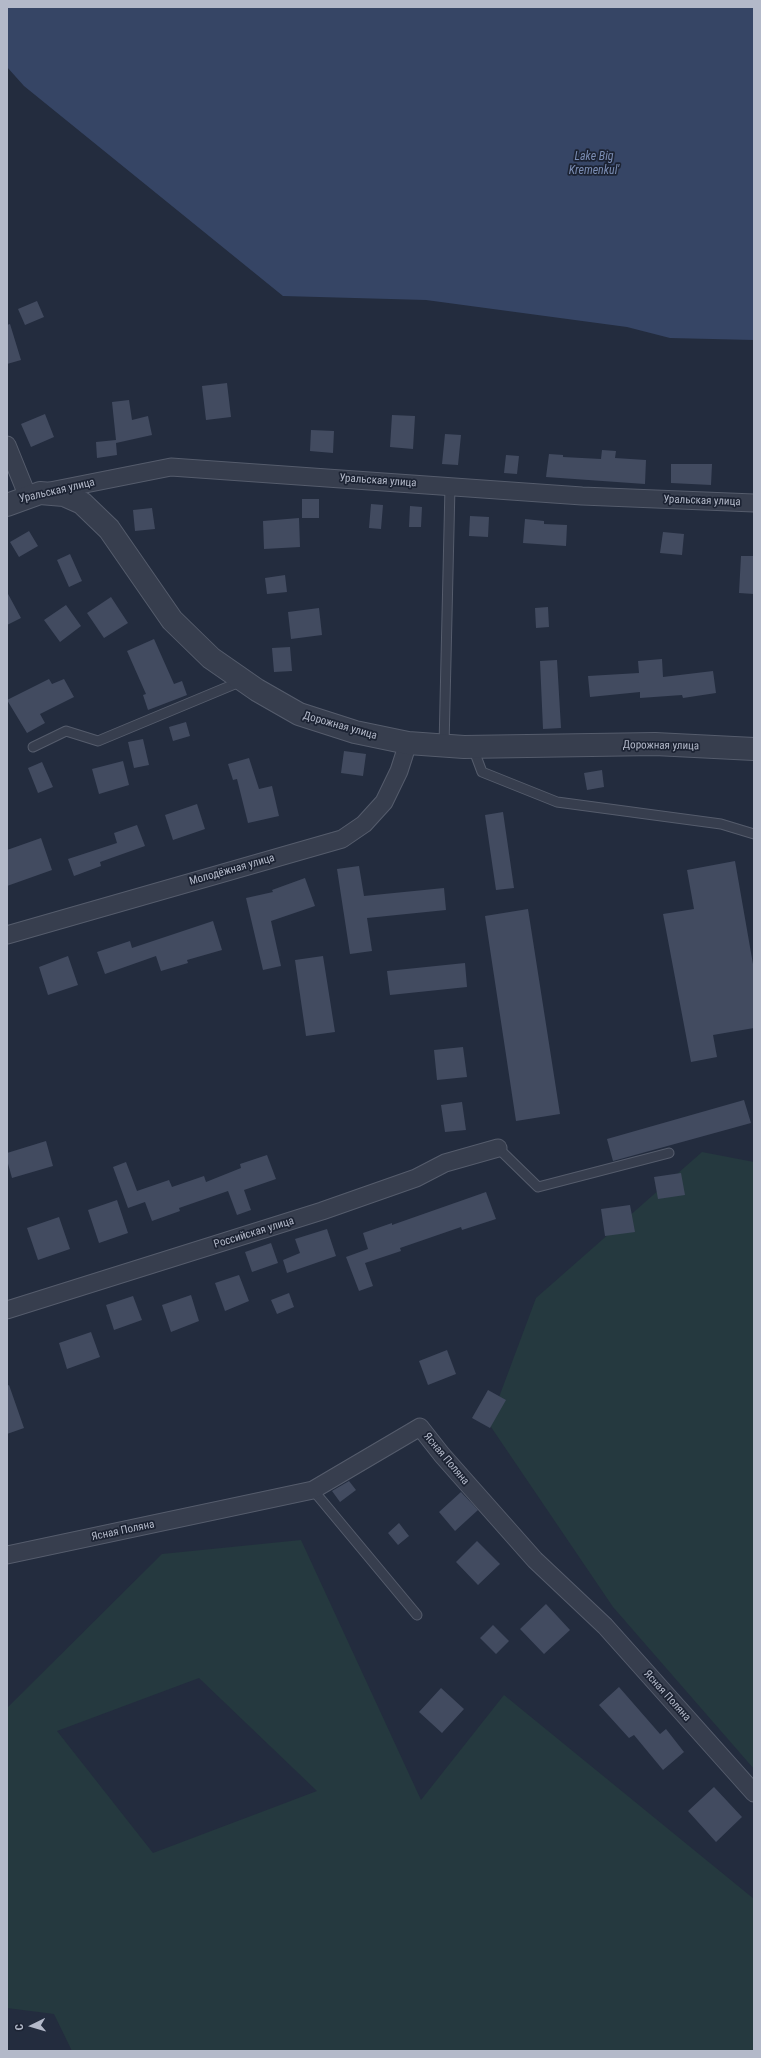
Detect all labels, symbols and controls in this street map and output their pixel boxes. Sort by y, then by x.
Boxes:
water label: Lake Big Kremenkul' [569,150,619,178]
street label: Уральская улица [339,472,417,490]
street label: Уральская улица [18,476,96,506]
street label: Уральская улица [663,493,741,509]
street label: Дорожная улица [302,709,378,743]
street label: Дорожная улица [623,739,699,753]
street label: Молодёжная улица [188,852,276,888]
street label: Российская улица [212,1215,296,1251]
street label: Ясная Поляна [420,1430,472,1488]
street label: Ясная Поляна [90,1518,156,1544]
street label: Ясная Поляна [641,1668,693,1724]
north arrow [12,2006,52,2046]
text: С [13,2023,26,2031]

